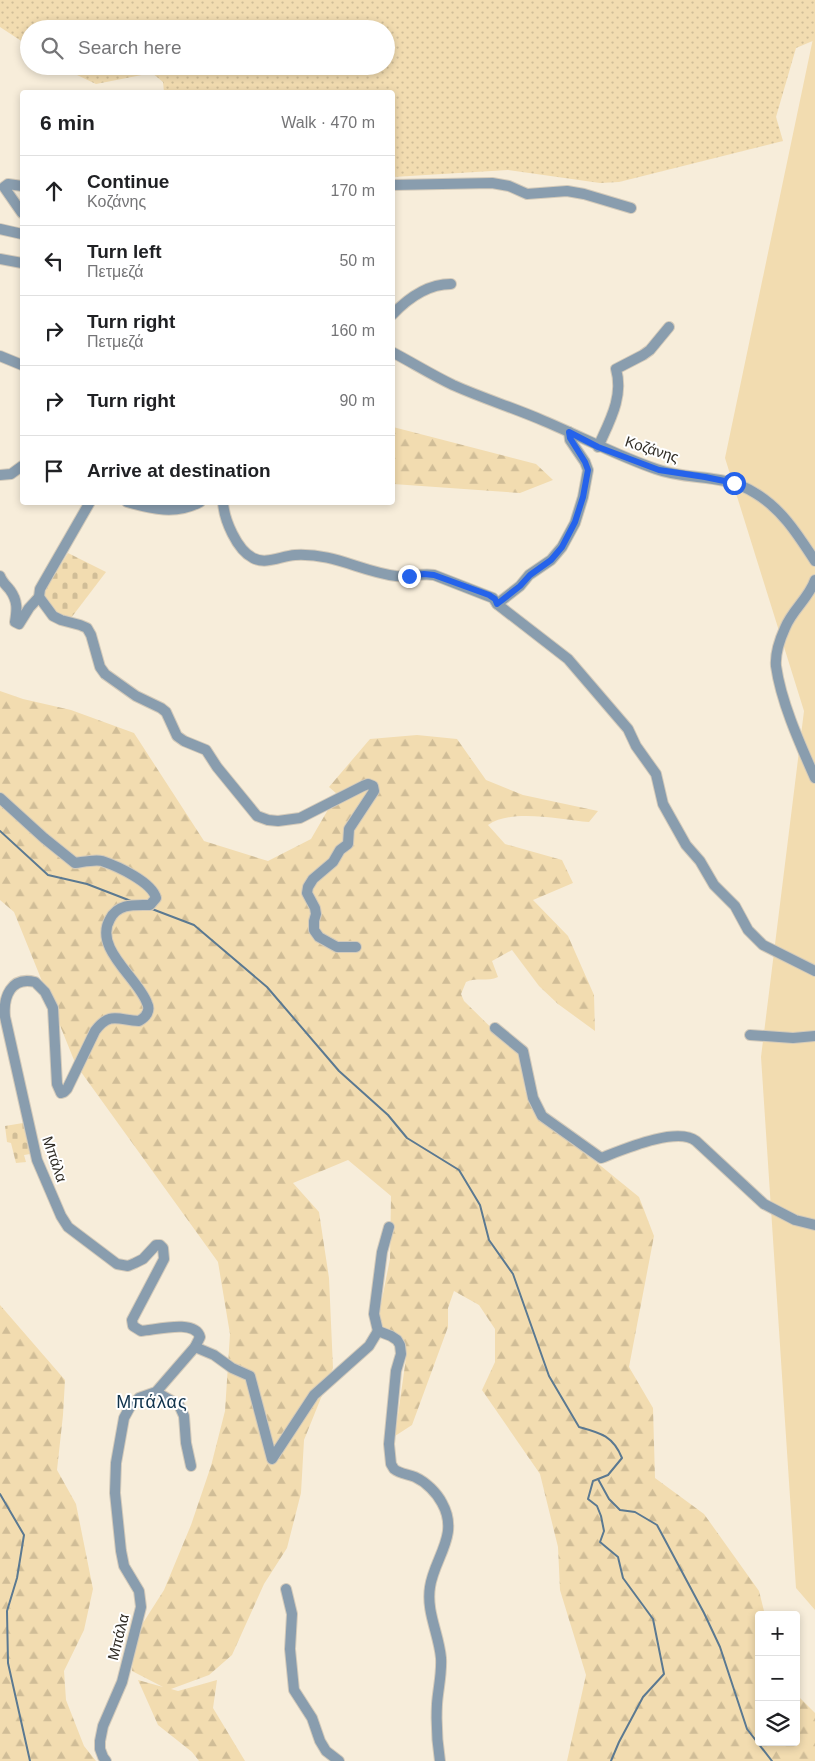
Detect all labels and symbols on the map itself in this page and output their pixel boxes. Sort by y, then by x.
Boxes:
street label: Κοζάνης [623,432,681,466]
route start [723,472,746,495]
route end [398,565,421,588]
street label: Μπάλα [39,1134,71,1184]
district label: Μπάλας [116,1392,188,1412]
street label: Μπάλα [104,1612,132,1662]

